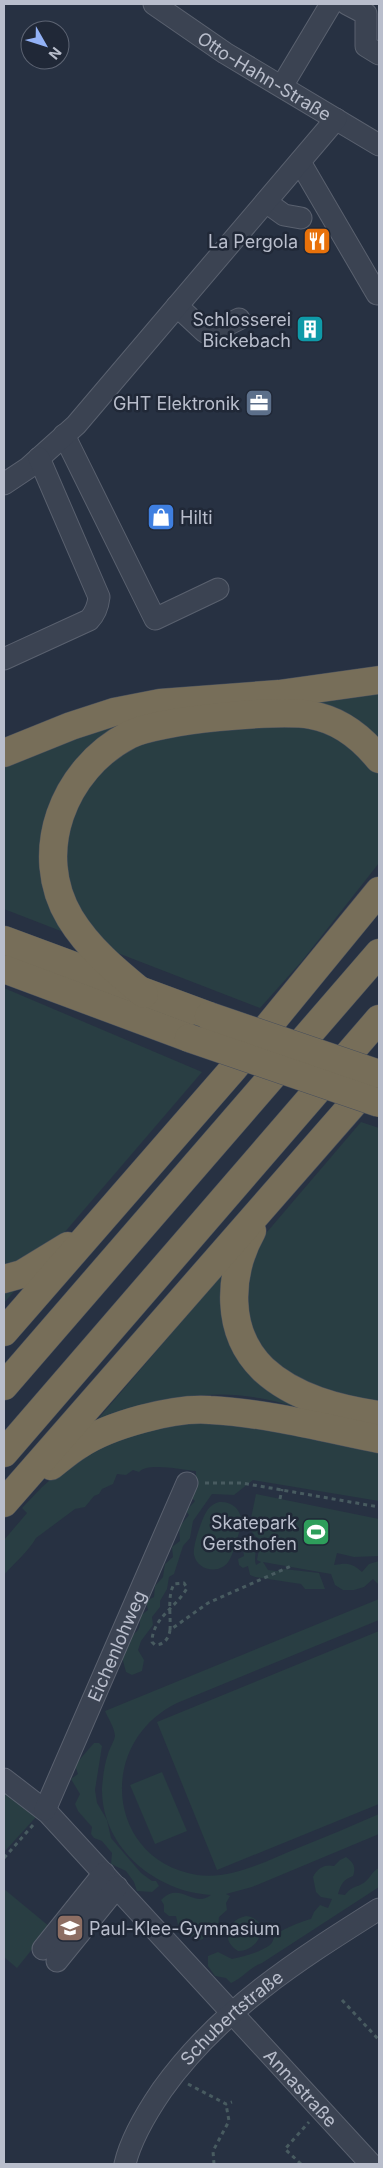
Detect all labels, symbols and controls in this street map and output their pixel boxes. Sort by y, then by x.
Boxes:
north arrow [20,20,70,70]
street label: Otto-Hahn-Straße [194,27,335,125]
text: N [46,44,65,63]
restaurant icon: La Pergola [302,226,332,256]
place label: La Pergola [208,231,298,252]
place label: Schlosserei Bickebach [193,309,291,351]
building icon: Schlosserei Bickebach [295,314,325,344]
office icon: GHT Elektronik [244,388,274,418]
place label: GHT Elektronik [113,393,240,414]
shop icon: Hilti [146,502,176,532]
place label: Hilti [180,507,213,528]
place label: Skatepark Gersthofen [202,1512,297,1554]
sports icon: Skatepark Gersthofen [301,1517,331,1547]
street label: Eichenlohweg [83,1587,150,1705]
school or university icon: Paul-Klee-Gymnasium [55,1913,85,1943]
place label: Paul-Klee-Gymnasium [89,1918,280,1939]
street label: Schubertstraße [176,1966,287,2069]
street label: Annastraße [260,2045,342,2131]

